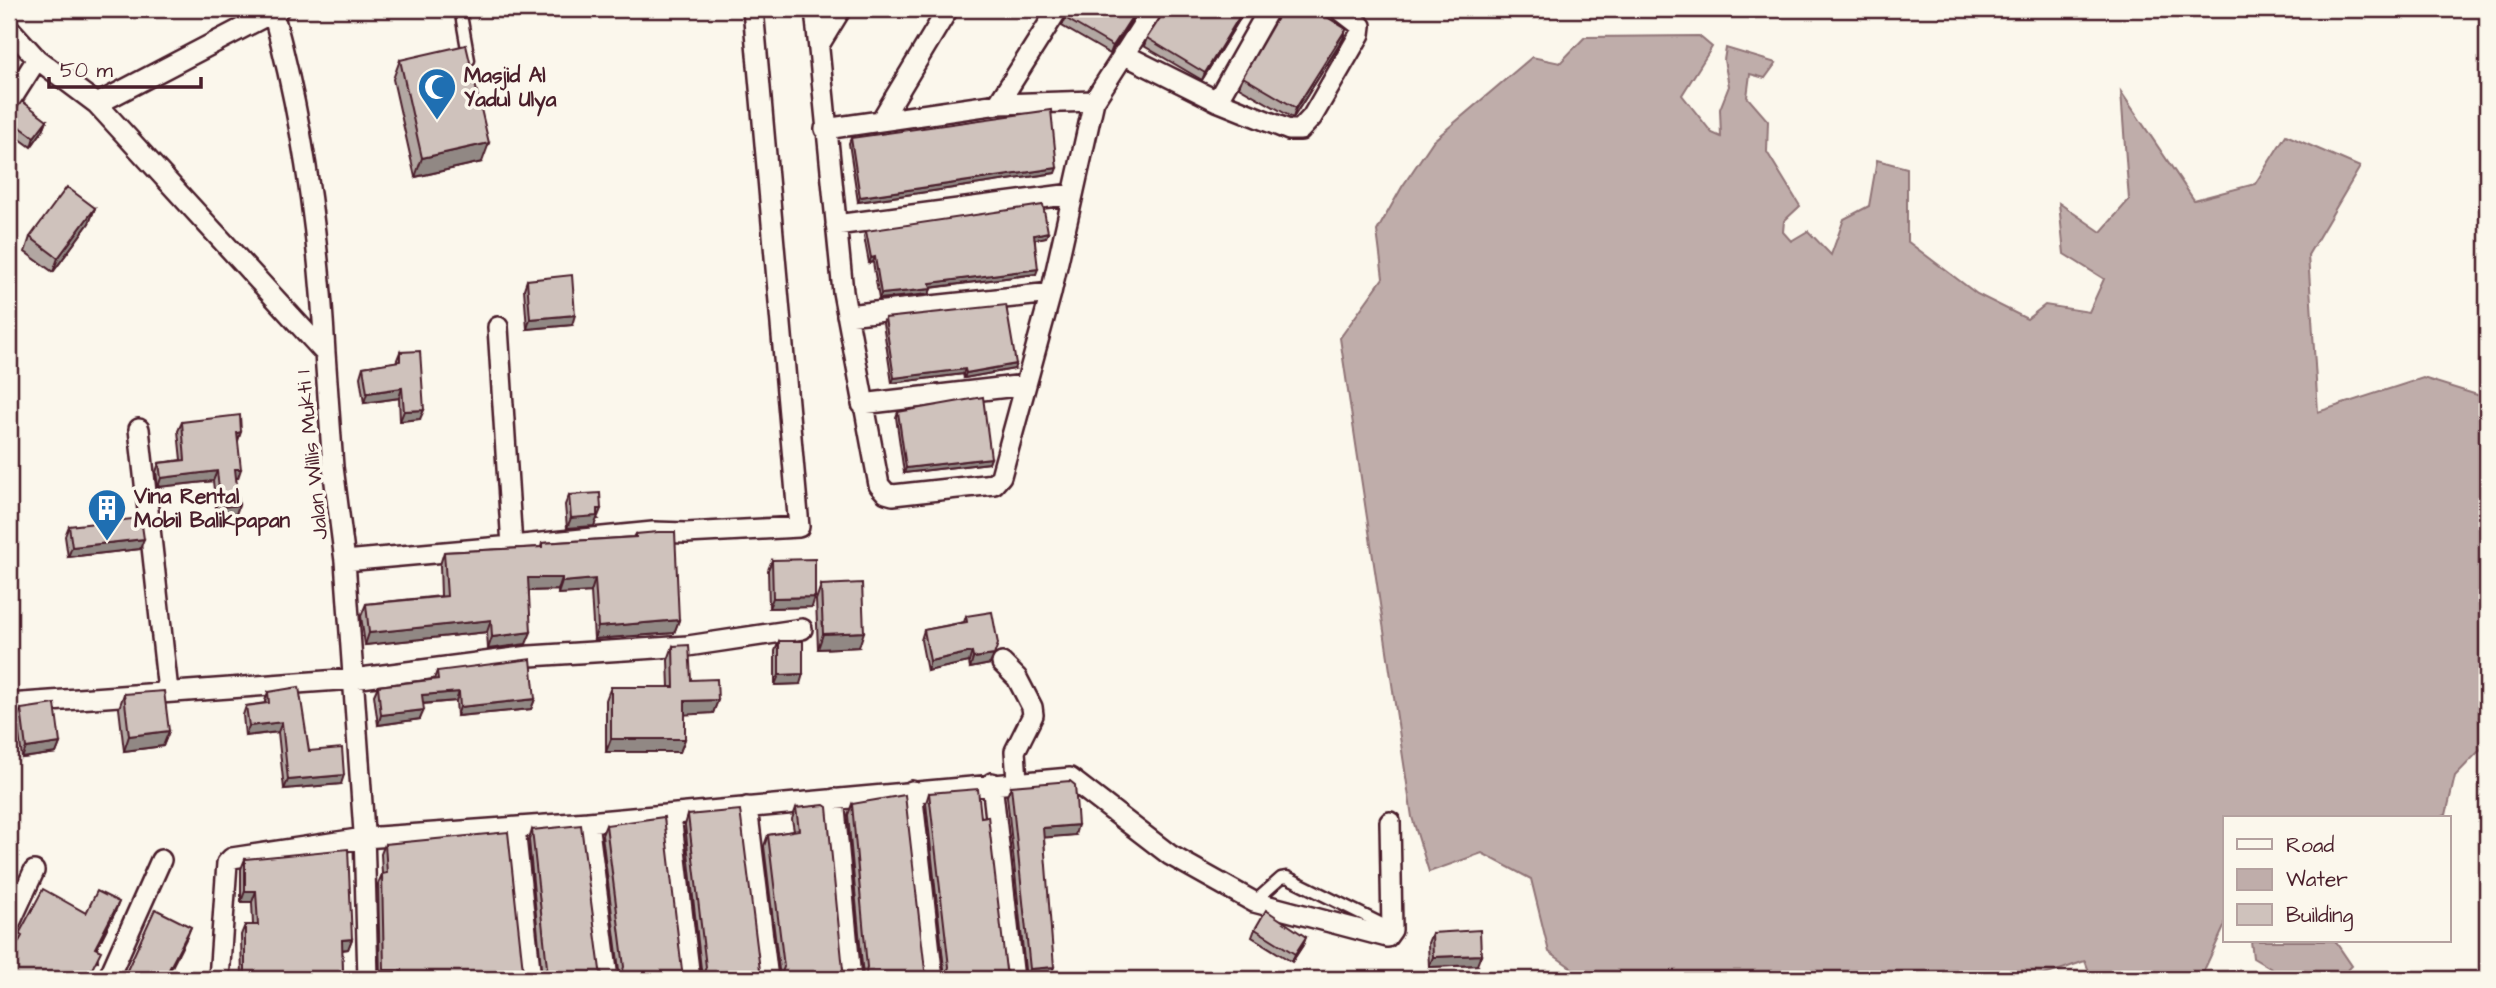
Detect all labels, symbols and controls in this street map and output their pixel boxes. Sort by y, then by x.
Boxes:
scale bar [49,46,201,90]
text: 50 m [60,56,114,85]
place label: Masjid Al Yadul Ulya [464,61,557,117]
mosque icon: Masjid Al Yadul Ulya [416,66,458,121]
street label: Jalan Willis Mukti 1 [289,369,335,541]
place label: Vina Rental Mobil Balikpapan [133,482,291,536]
building icon: Vina Rental Mobil Balikpapan [86,487,128,542]
legend [2223,816,2450,942]
text: Road [2286,831,2334,860]
text: Water [2286,865,2348,894]
text: Building [2286,901,2354,932]

